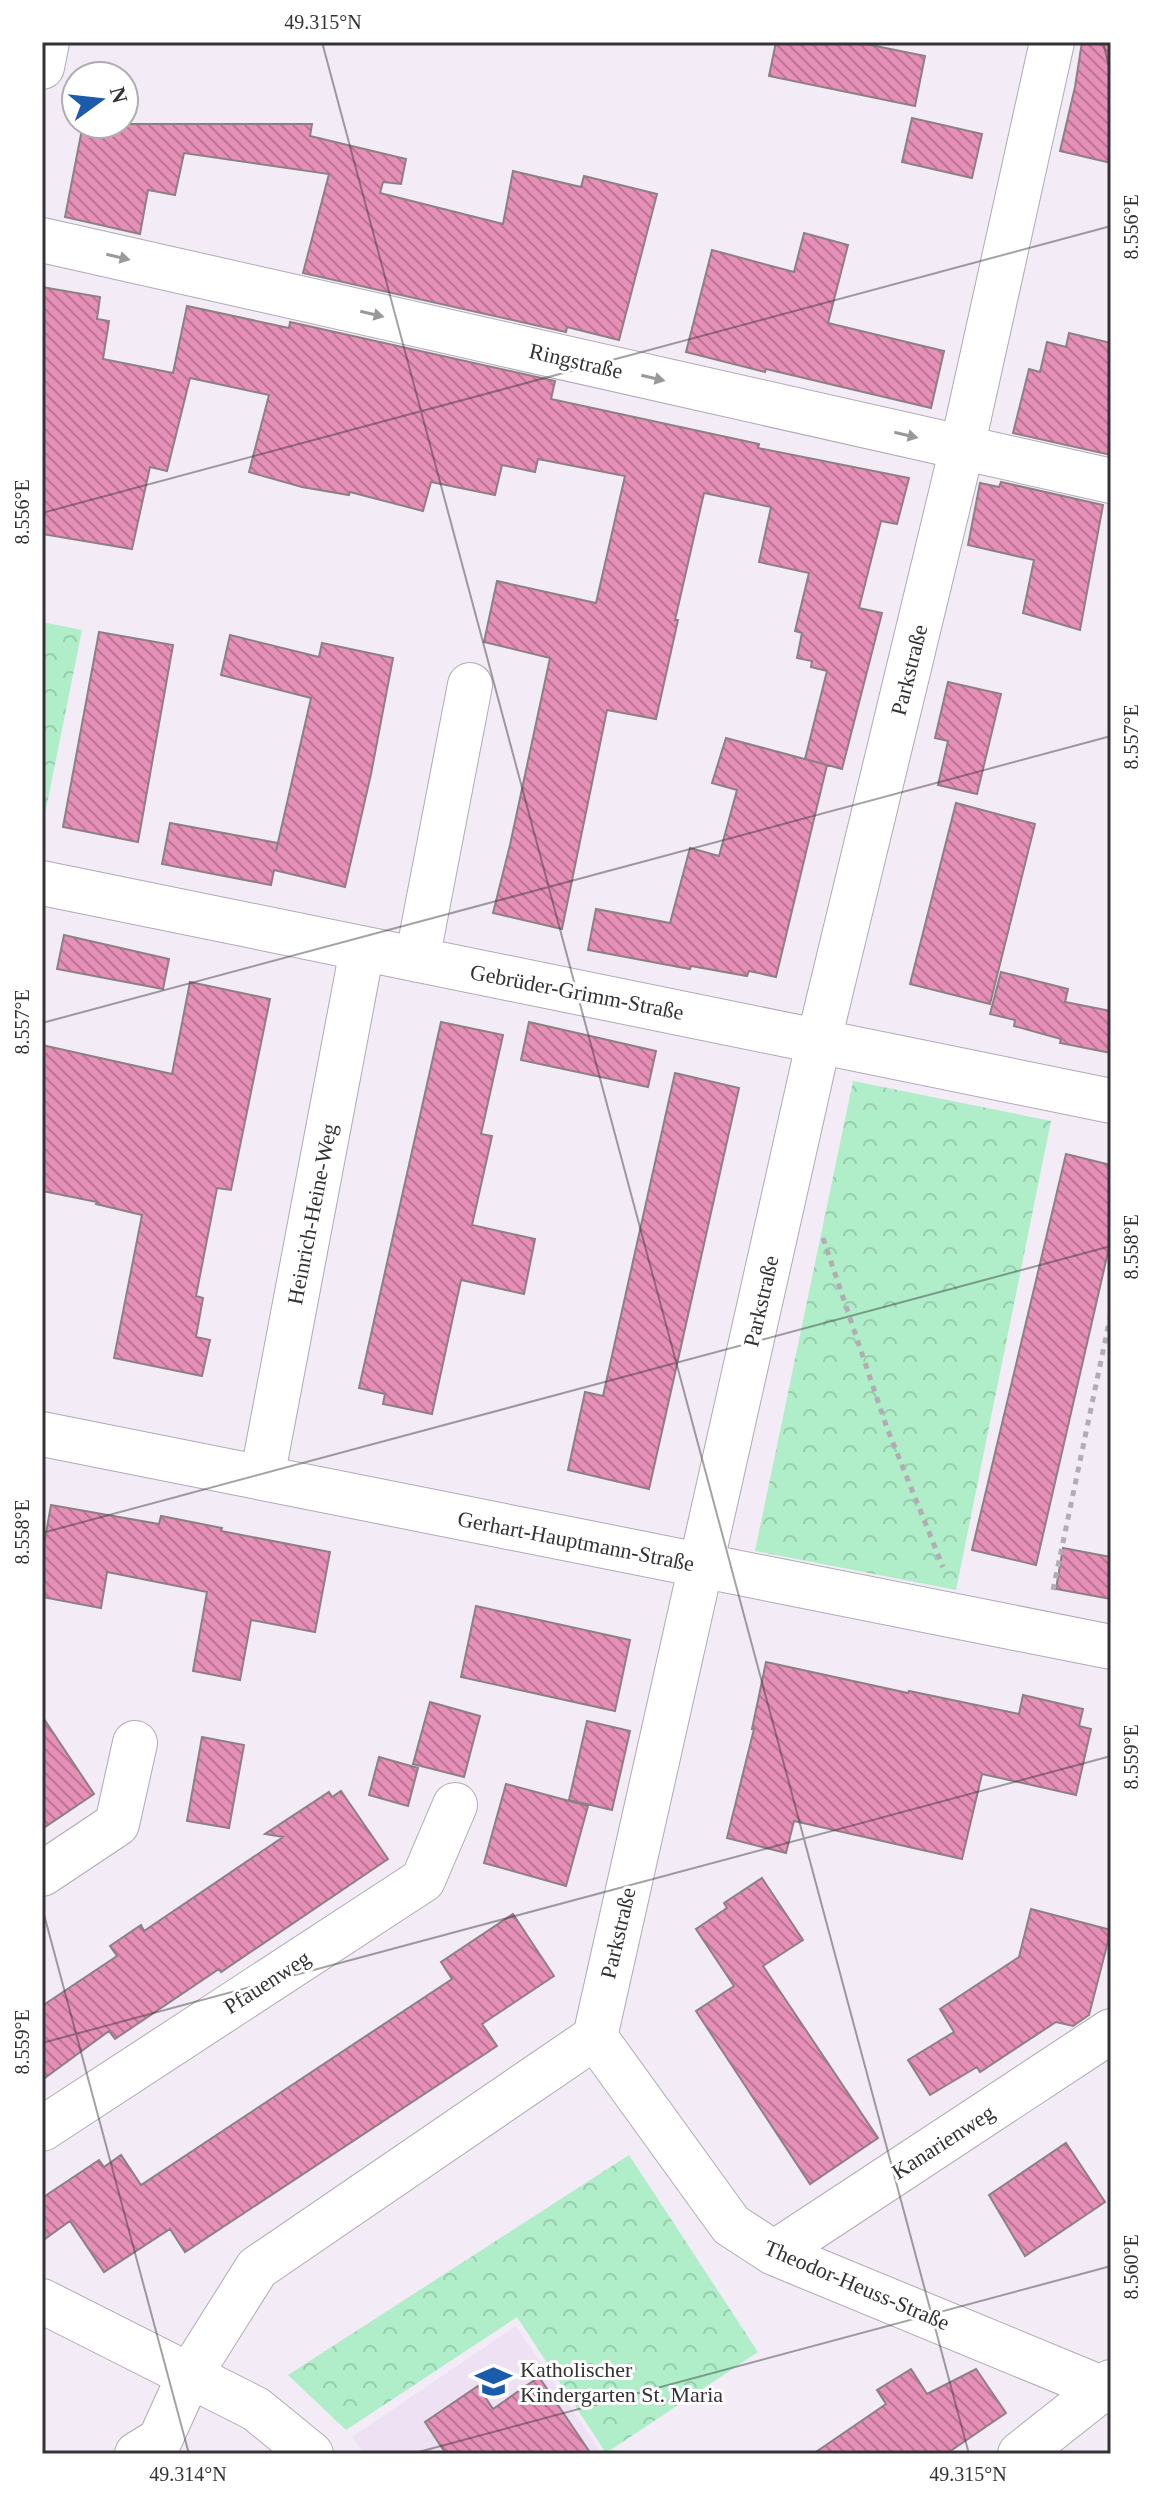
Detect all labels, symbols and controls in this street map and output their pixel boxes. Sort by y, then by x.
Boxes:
text: 49.315°N [284,11,362,33]
north arrow [60,60,140,140]
text: N [105,84,133,106]
text: 8.556°E [1120,194,1142,260]
one-way arrow [106,251,131,264]
one-way arrow [359,308,384,321]
street label: Ringstraße [527,338,625,384]
one-way arrow [640,372,665,385]
one-way arrow [894,429,919,442]
text: 8.556°E [11,479,33,545]
street label: Parkstraße [886,622,932,718]
text: 8.557°E [1120,704,1142,770]
street label: Gebrüder-Grimm-Straße [468,959,686,1025]
text: 8.557°E [11,989,33,1055]
street label: Heinrich-Heine-Weg [282,1121,342,1307]
text: 8.558°E [1120,1214,1142,1280]
street label: Parkstraße [738,1253,784,1349]
text: 8.558°E [11,1499,33,1565]
street label: Gerhart-Hauptmann-Straße [455,1506,697,1576]
text: 8.559°E [1120,1724,1142,1790]
street label: Parkstraße [595,1885,641,1981]
street label: Pfauenweg [219,1945,315,2019]
text: 8.559°E [11,2009,33,2075]
street label: Kanarienweg [887,2100,999,2184]
text: 8.560°E [1120,2234,1142,2300]
street label: Theodor-Heuss-Straße [761,2235,953,2335]
place label: Katholischer Kindergarten St. Maria [520,2357,723,2407]
school or university icon: Katholischer Kindergarten St. Maria [475,2363,513,2401]
text: 49.314°N [149,2463,227,2485]
text: 49.315°N [929,2463,1007,2485]

